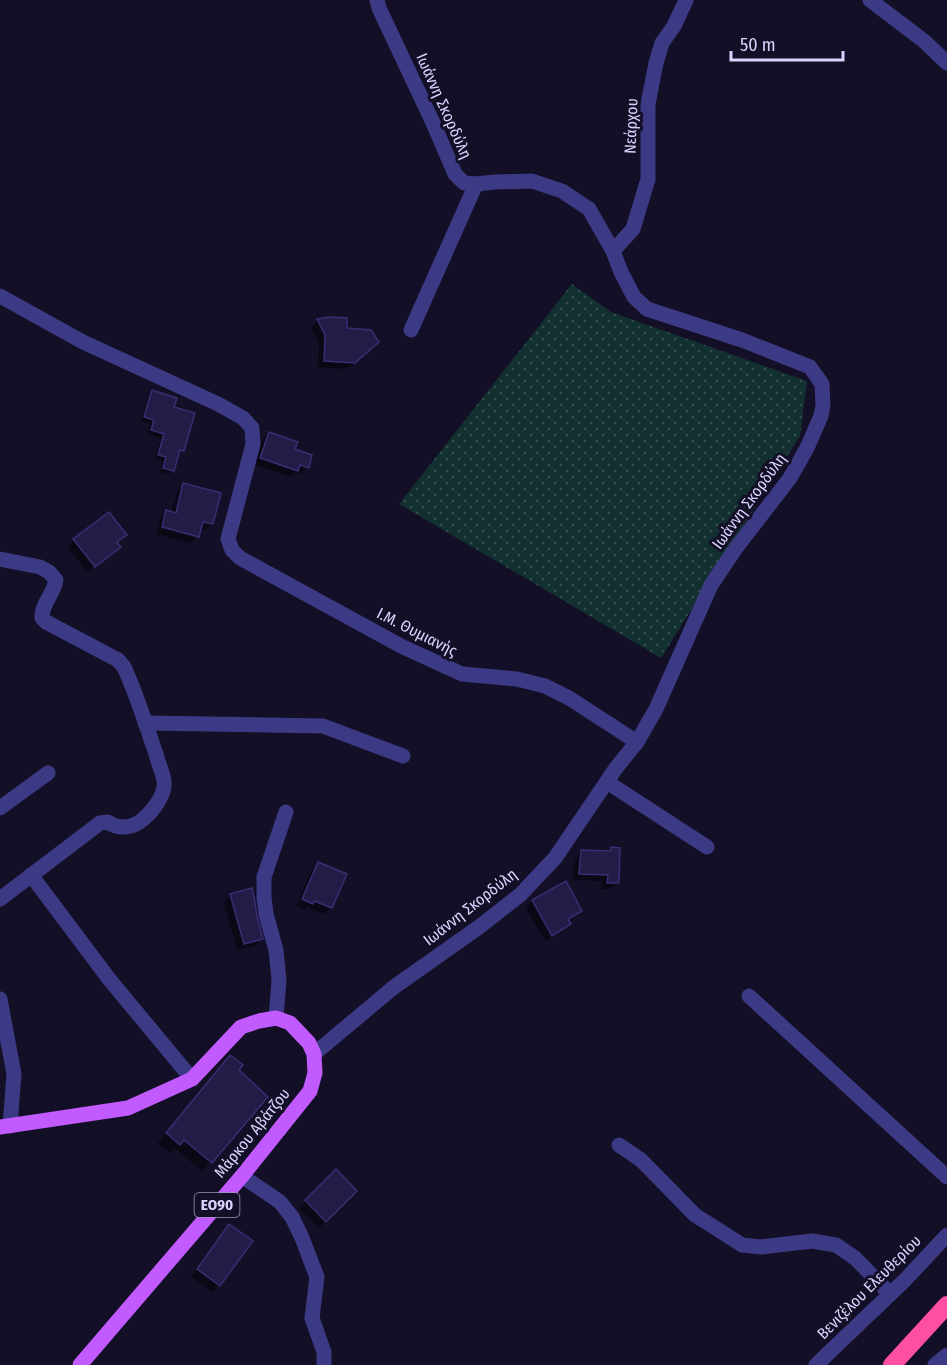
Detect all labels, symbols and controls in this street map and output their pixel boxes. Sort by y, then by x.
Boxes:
scale bar [731,24,844,62]
text: 50 m [740,34,776,56]
street label: Ιωάννη Σκορδύλη [412,50,476,162]
street label: Νεάρχου [621,98,641,154]
street label: Ιωάννη Σκορδύλη [708,449,790,553]
street label: Ι.Μ. Θυμιανής [374,604,461,660]
street label: Ιωάννη Σκορδύλη [419,865,521,949]
street label: Μάρκου Αβάτζου [210,1084,294,1182]
road number: ΕΟ90 [194,1193,240,1217]
street label: Βενιζέλου Ελευθερίου [813,1231,925,1343]

